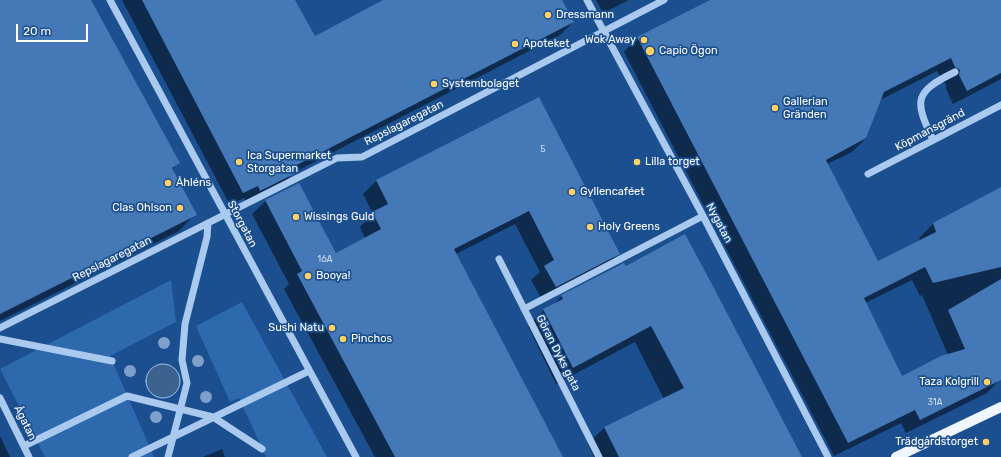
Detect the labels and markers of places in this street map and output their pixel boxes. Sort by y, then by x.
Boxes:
place label: Dressmann [556,8,614,22]
marker: Dressmann [543,10,553,20]
place label: Wok Away [585,33,636,47]
marker: Wok Away [639,35,649,45]
place label: Apoteket [523,37,569,51]
marker: Apoteket [510,39,520,49]
place label: Capio Ögon [659,44,718,58]
marker: Capio Ögon [644,45,656,57]
place label: Systembolaget [442,77,519,91]
marker: Systembolaget [429,79,439,89]
place label: Gallerian Gränden [783,95,828,121]
marker: Gallerian Gränden [770,103,780,113]
place label: Ica Supermarket Storgatan [247,149,331,175]
place label: Lilla torget [645,155,700,169]
marker: Ica Supermarket Storgatan [234,157,244,167]
marker: Lilla torget [632,157,642,167]
place label: Åhléns [176,176,211,190]
marker: Åhléns [163,178,173,188]
place label: Gyllencaféet [580,185,645,199]
marker: Gyllencaféet [567,187,577,197]
place label: Clas Ohlson [112,201,172,215]
marker: Clas Ohlson [175,203,185,213]
place label: Wissings Guld [304,210,374,224]
marker: Wissings Guld [291,212,301,222]
place label: Holy Greens [598,220,660,234]
marker: Holy Greens [585,222,595,232]
place label: Booya! [316,269,350,283]
marker: Booya! [303,271,313,281]
place label: Sushi Natu [268,321,324,335]
marker: Sushi Natu [327,323,337,333]
place label: Pinchos [351,332,392,346]
marker: Pinchos [338,334,348,344]
place label: Taza Kolgrill [919,375,979,389]
marker: Taza Kolgrill [982,377,992,387]
place label: Trädgårdstorget [895,435,978,449]
marker: Trädgårdstorget [981,437,991,447]

